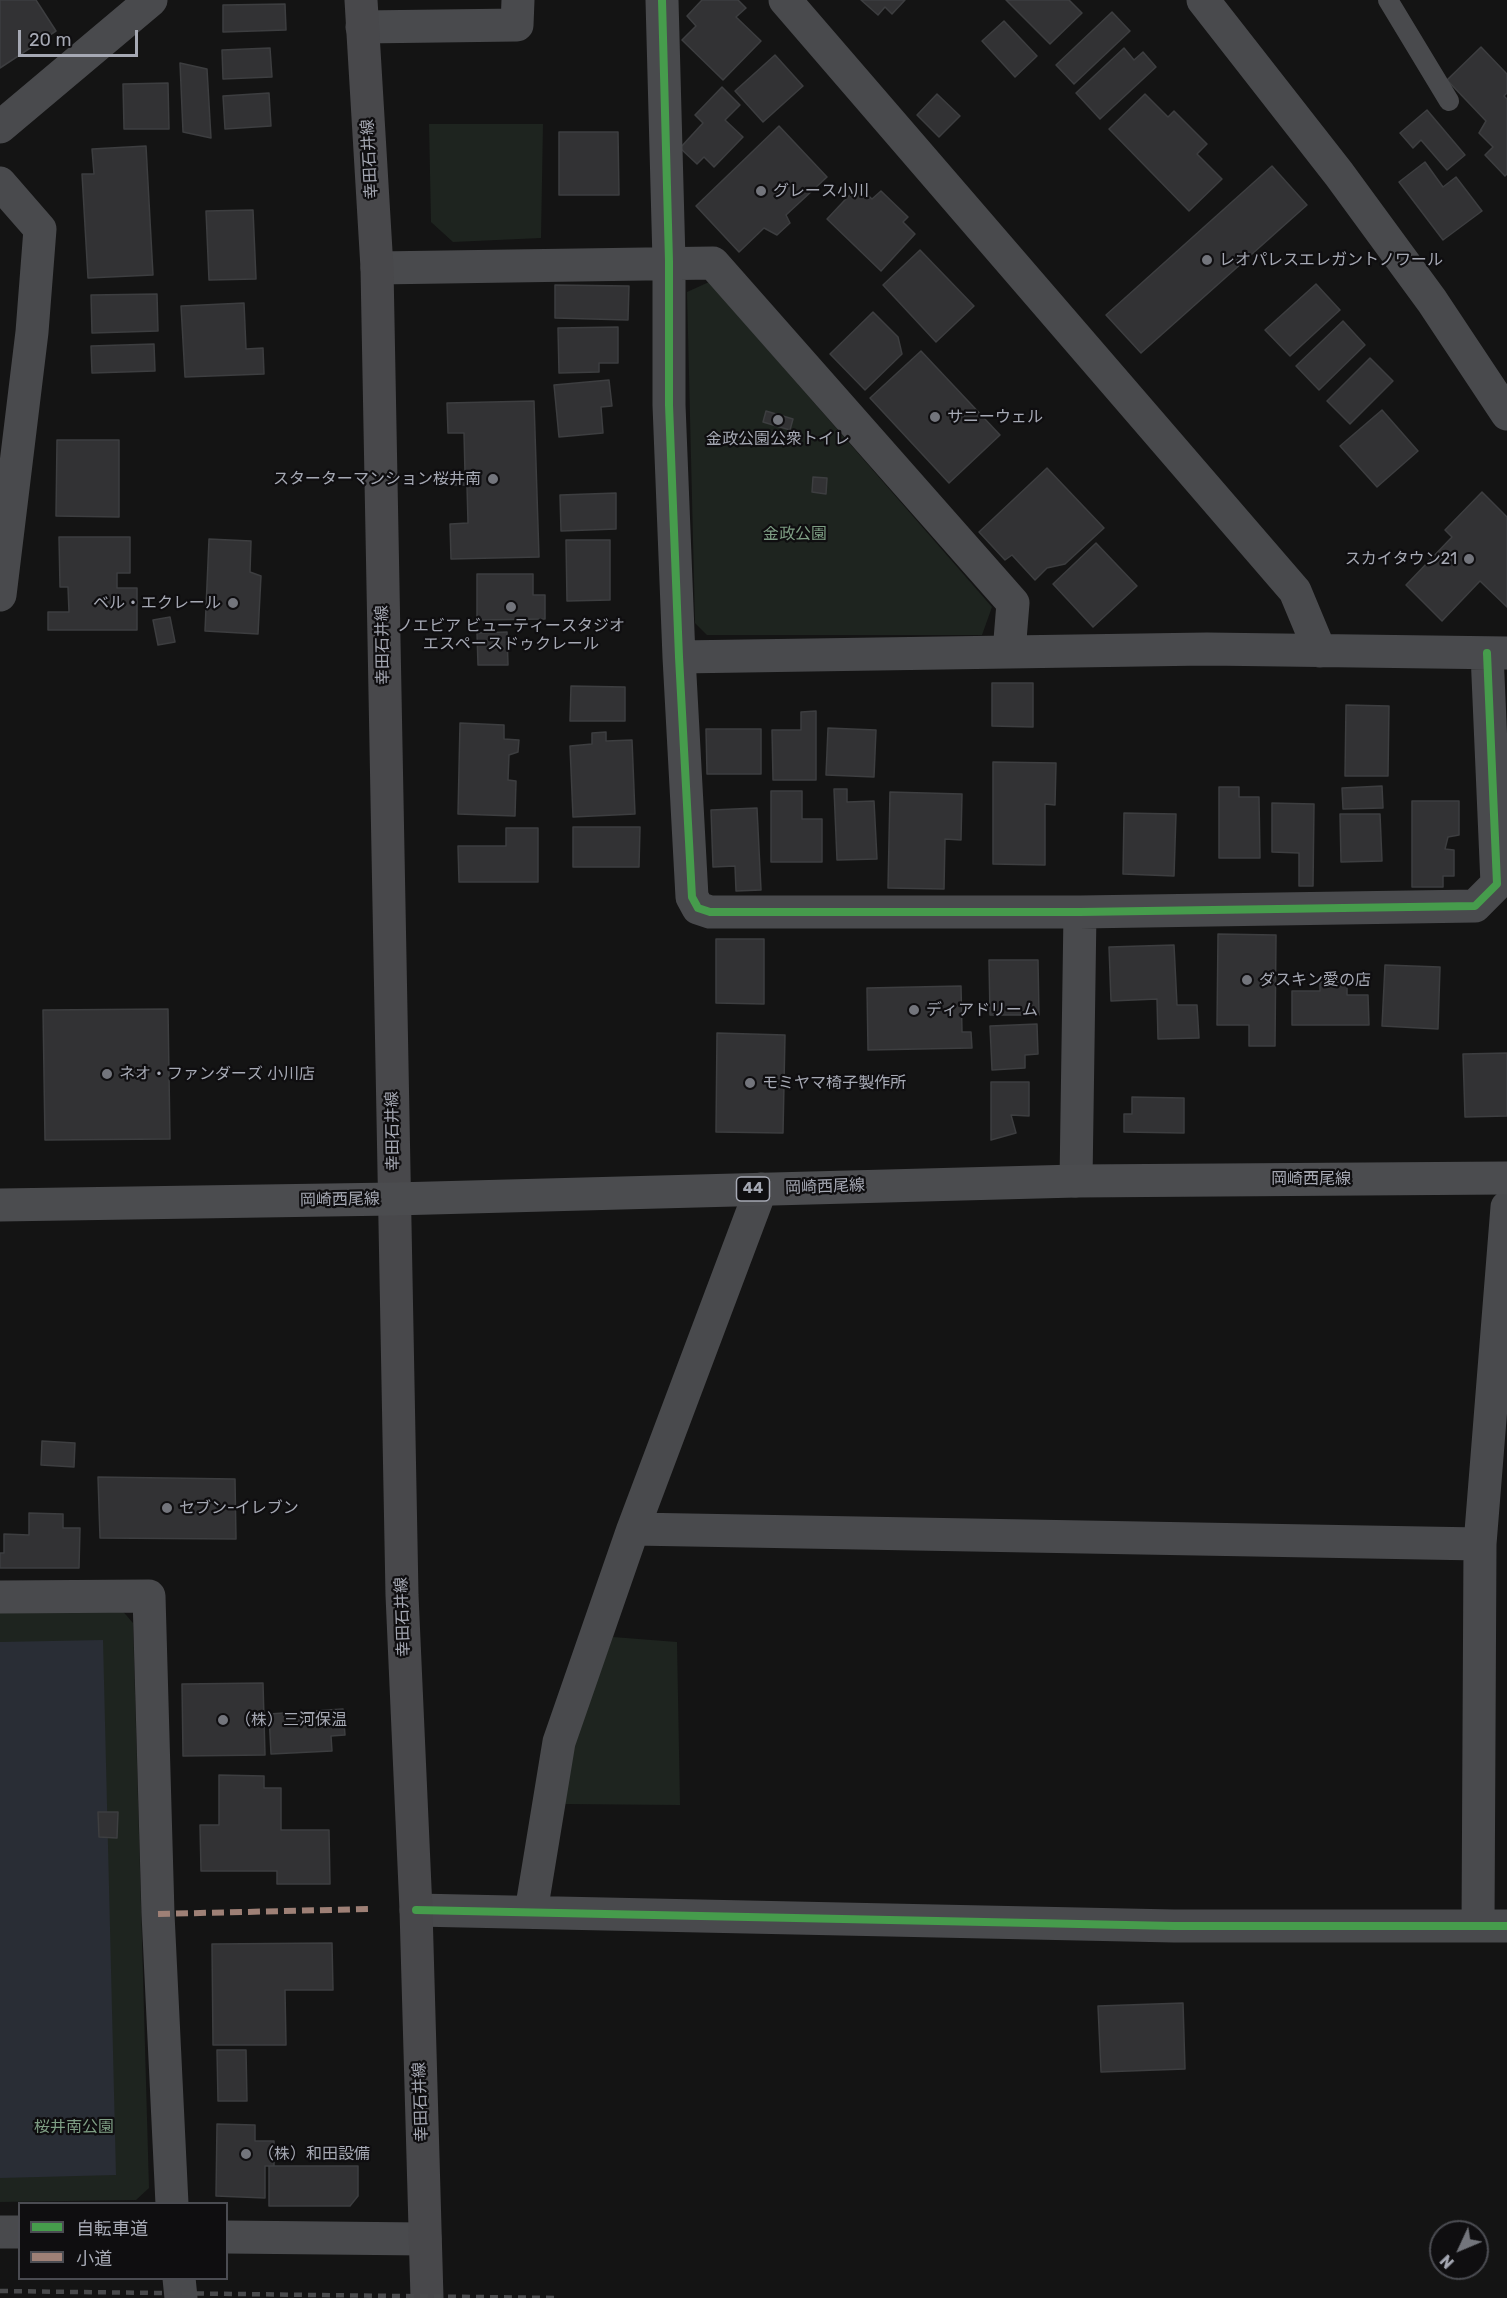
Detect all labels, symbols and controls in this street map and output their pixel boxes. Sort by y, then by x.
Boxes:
scale bar [21,18,141,56]
text: 20 m [29,29,71,51]
street label: 幸田石井線 [358,119,382,199]
place label: グレース小川 [773,181,869,201]
marker: グレース小川 [754,184,768,198]
place label: レオパレスエレガントノワール [1219,250,1443,270]
marker: レオパレスエレガントノワール [1200,253,1214,267]
place label: サニーウェル [947,407,1043,427]
marker: サニーウェル [928,410,942,424]
marker: 金政公園公衆トイレ [771,413,785,427]
place label: 金政公園公衆トイレ [706,429,850,449]
place label: スターターマンション桜井南 [273,469,481,489]
marker: スターターマンション桜井南 [486,472,500,486]
park label: 金政公園 [763,524,827,544]
place label: スカイタウン21 [1345,549,1457,569]
marker: スカイタウン21 [1462,552,1476,566]
place label: ベル・エクレール [93,593,221,613]
marker: ベル・エクレール [226,596,240,610]
marker: ノエビア ビューティースタジオ エスペースドゥクレール [504,600,518,614]
street label: 幸田石井線 [373,605,393,685]
place label: ノエビア ビューティースタジオ エスペースドゥクレール [397,616,625,654]
place label: ダスキン愛の店 [1259,970,1371,990]
marker: ダスキン愛の店 [1240,973,1254,987]
place label: ディアドリーム [926,1000,1038,1020]
marker: ディアドリーム [907,1003,921,1017]
place label: ネオ・ファンダーズ 小川店 [119,1064,315,1084]
marker: ネオ・ファンダーズ 小川店 [100,1067,114,1081]
place label: モミヤマ椅子製作所 [762,1073,906,1093]
marker: モミヤマ椅子製作所 [743,1076,757,1090]
street label: 幸田石井線 [383,1091,403,1171]
street label: 岡崎西尾線 [1271,1169,1351,1189]
street label: 岡崎西尾線 [785,1176,865,1198]
road number: 44 [736,1177,770,1201]
street label: 岡崎西尾線 [300,1190,380,1210]
place label: セブン-イレブン [179,1498,299,1518]
marker: セブン-イレブン [160,1501,174,1515]
street label: 幸田石井線 [392,1577,414,1657]
place label: （株）三河保温 [235,1710,347,1730]
marker: （株）三河保温 [216,1713,230,1727]
street label: 幸田石井線 [410,2062,432,2142]
park label: 桜井南公園 [34,2117,114,2137]
place label: （株）和田設備 [258,2144,370,2164]
marker: （株）和田設備 [239,2147,253,2161]
legend [18,2202,228,2280]
text: 自転車道 [76,2218,148,2240]
north arrow [1429,2220,1489,2280]
text: 小道 [76,2248,112,2270]
text: N [1436,2251,1458,2272]

